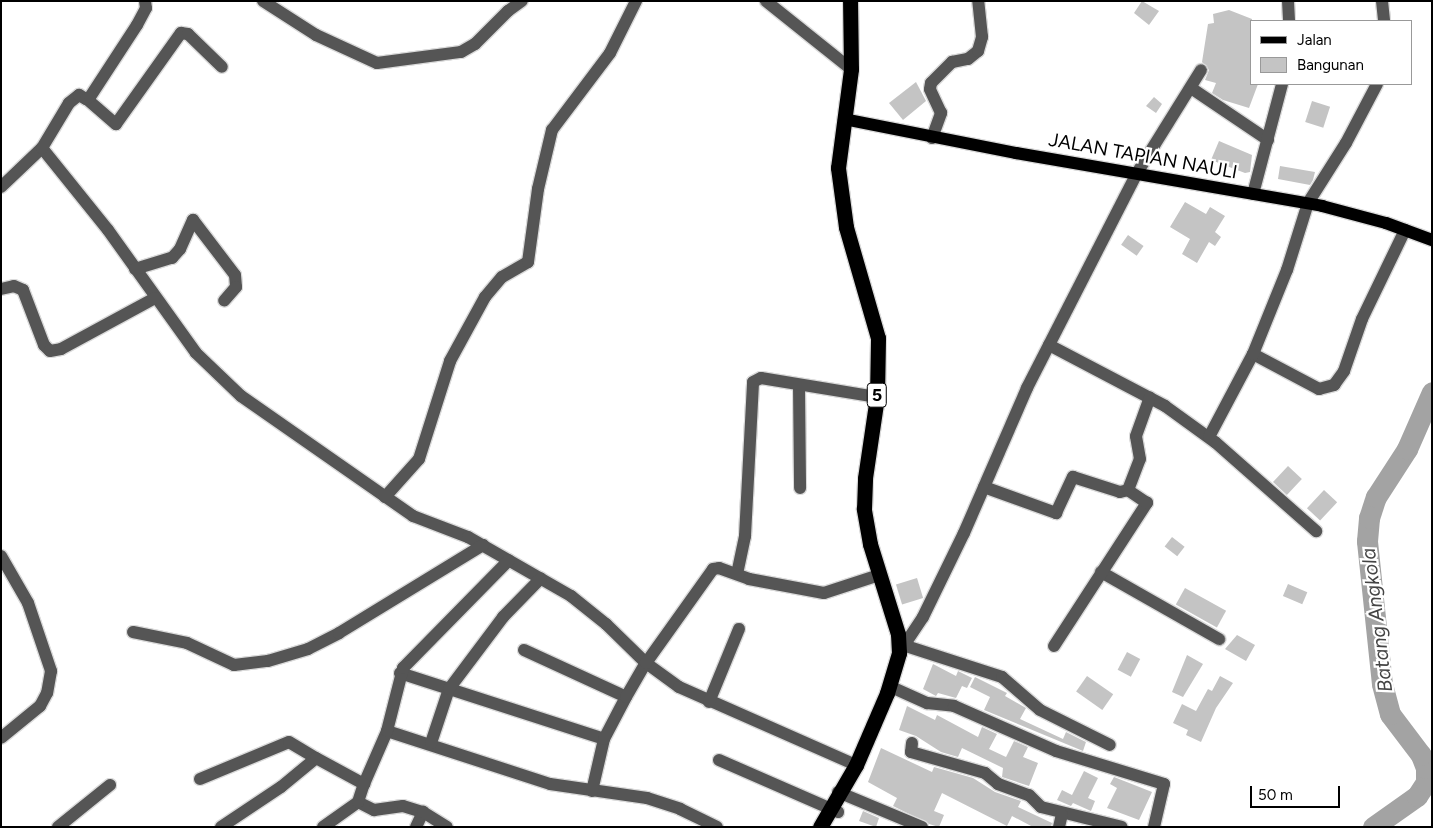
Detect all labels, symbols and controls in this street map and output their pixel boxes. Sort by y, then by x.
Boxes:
legend [1250,20,1413,85]
text: Jalan [1297,31,1332,49]
text: Bangunan [1297,56,1364,74]
street label: JALAN TAPIAN NAULI [1047,128,1239,184]
road number: 5 [866,380,888,410]
water label: Batang Angkola [1356,547,1398,693]
scale bar [1253,776,1343,808]
text: 50 m [1258,786,1293,804]

